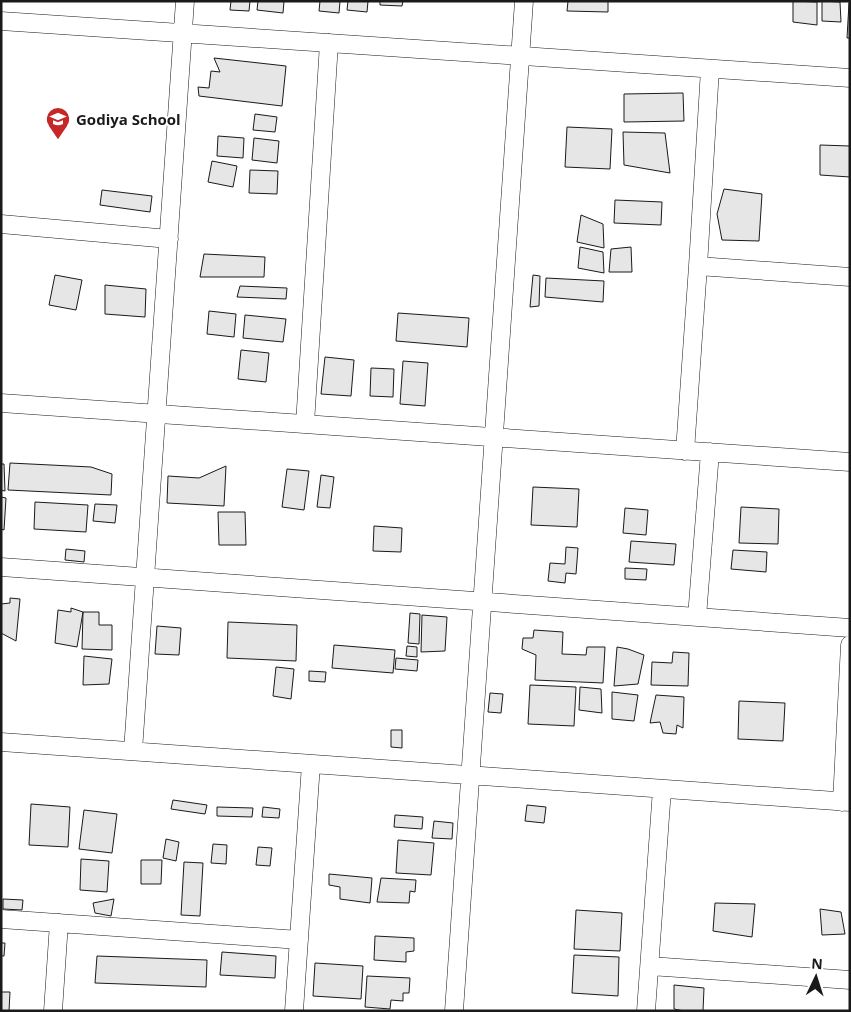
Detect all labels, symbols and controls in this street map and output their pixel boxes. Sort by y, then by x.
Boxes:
school or university icon: Godiya School [45,106,71,140]
place label: Godiya School [76,109,181,129]
north arrow [791,952,841,1002]
text: N [811,954,823,973]

